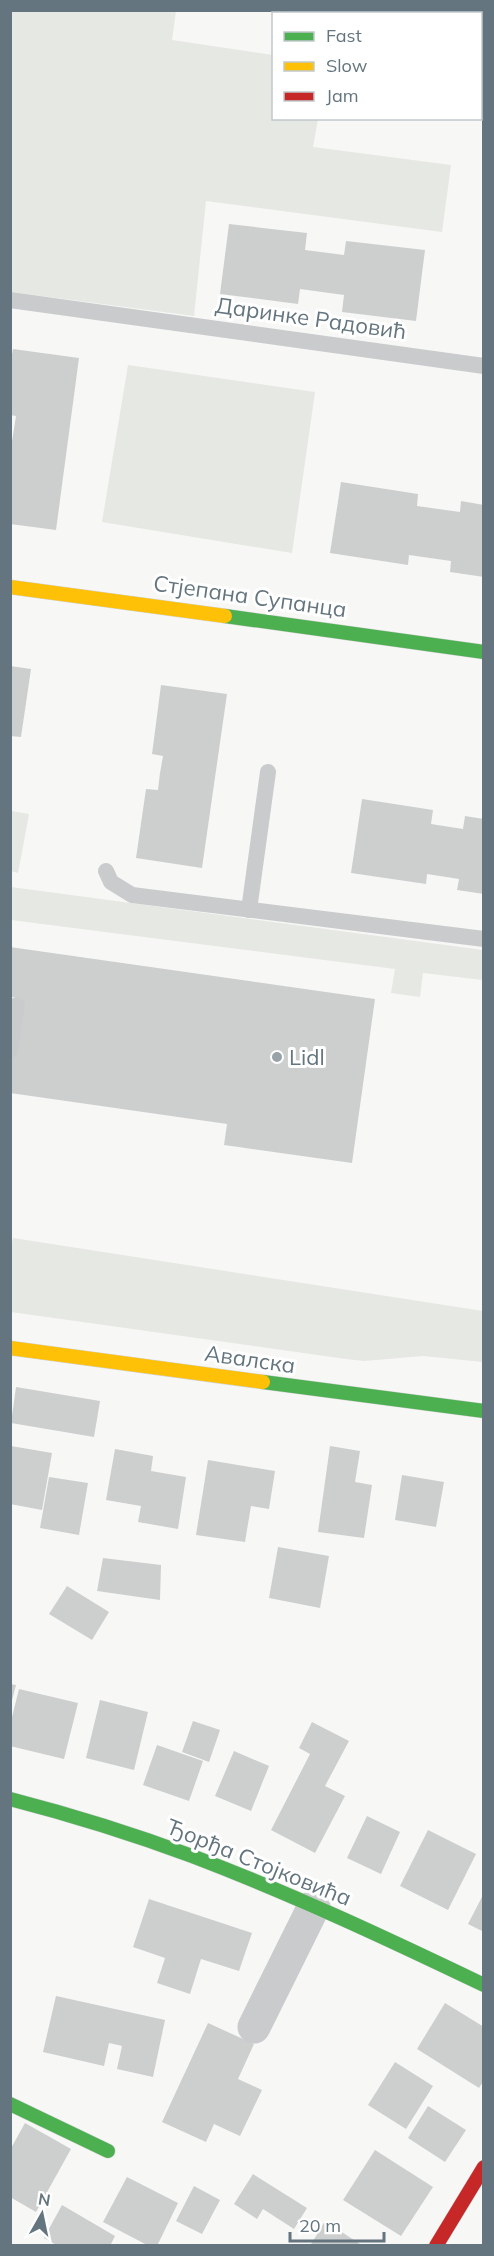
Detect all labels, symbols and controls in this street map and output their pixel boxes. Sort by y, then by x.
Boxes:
legend [272,12,482,120]
text: Fast [326,24,362,47]
text: Slow [326,54,368,77]
text: Jam [326,84,359,107]
street label: Даринке Радовић [214,291,408,345]
street label: Стјепана Супанца [152,569,348,623]
place label: Lidl [289,1043,325,1071]
marker: Lidl [270,1050,284,1064]
street label: Авалска [203,1339,297,1379]
street label: Ђорђа Стојковића [162,1812,356,1912]
north arrow [12,2184,72,2244]
text: N [37,2188,52,2210]
scale bar [290,2205,384,2243]
text: 20 m [299,2214,341,2237]

